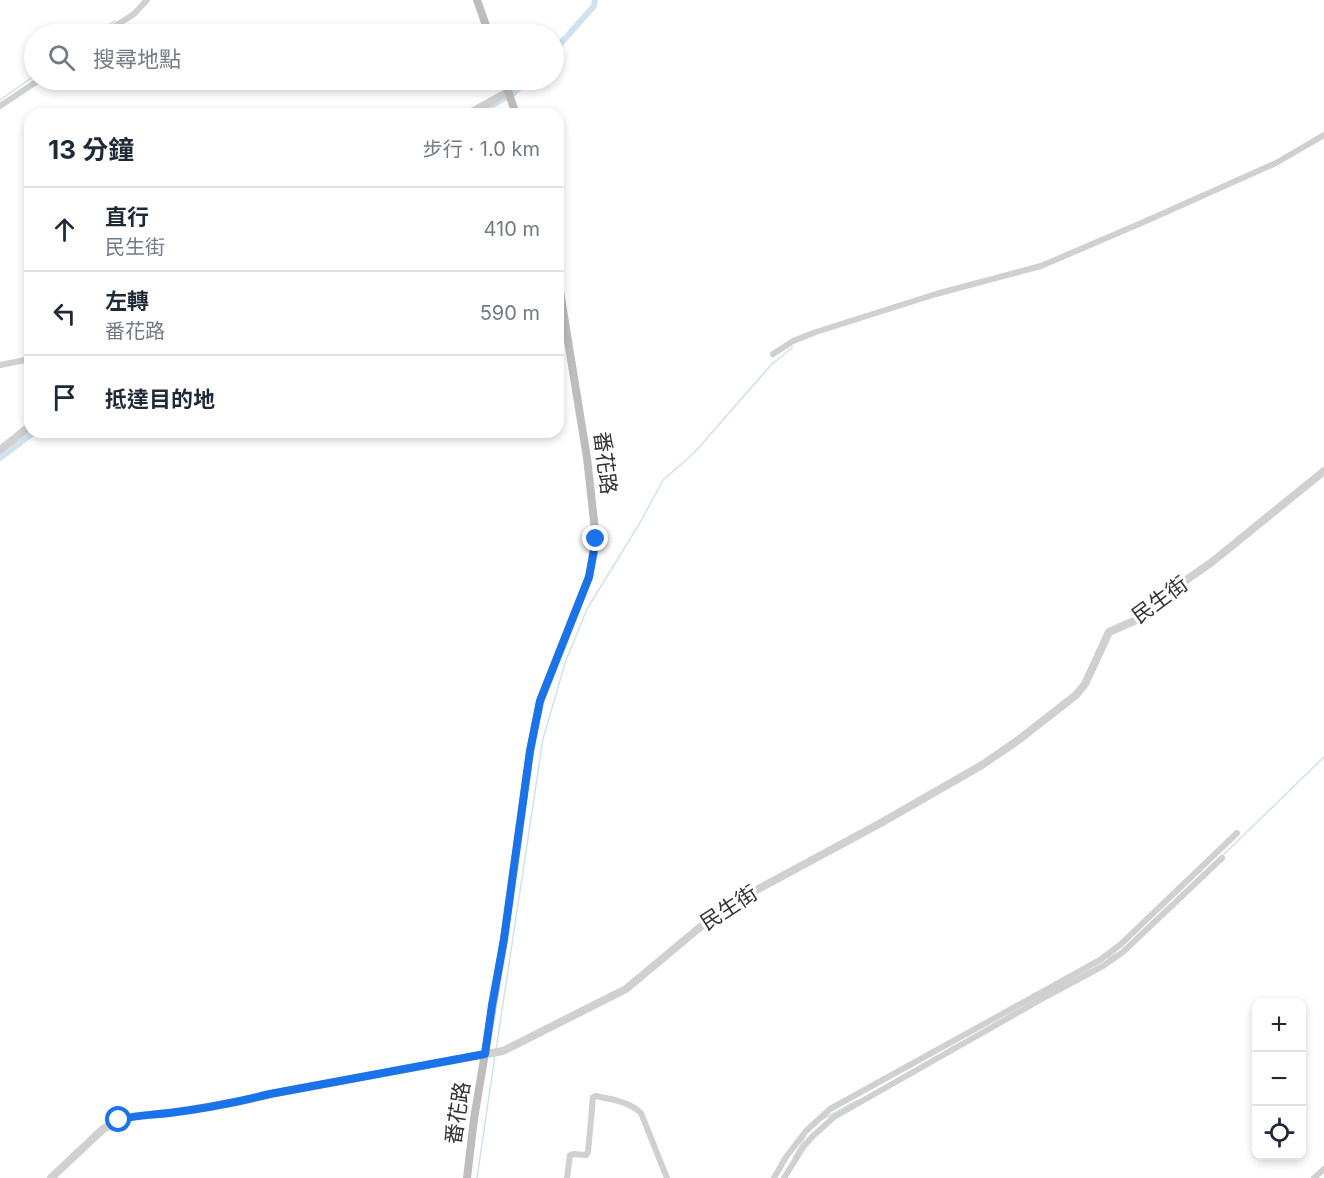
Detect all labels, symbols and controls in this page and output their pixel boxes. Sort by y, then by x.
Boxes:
search box [24,24,564,90]
icon: search [45,41,78,74]
text: 搜尋地點 [93,46,181,72]
text: 13 分鐘 [48,134,134,165]
text: 步行 · 1.0 km [423,137,540,161]
text: 直行 [105,204,149,230]
icon: ahead [48,213,81,246]
text: 410 m [484,217,540,241]
text: 民生街 [105,235,165,259]
text: 左轉 [105,288,149,314]
icon: left [48,297,81,330]
text: 590 m [480,301,540,325]
text: 番花路 [105,319,165,343]
icon: arrive [48,381,81,414]
text: 抵達目的地 [105,386,215,412]
street label: 番花路 [589,430,622,496]
route end [582,525,608,551]
street label: 民生街 [1127,571,1193,628]
street label: 民生街 [696,880,762,935]
map controls [1252,998,1306,1160]
button: + [1252,998,1306,1052]
button: − [1252,1052,1306,1106]
street label: 番花路 [440,1080,475,1146]
route start [105,1106,131,1132]
button: locate [1252,1106,1306,1160]

